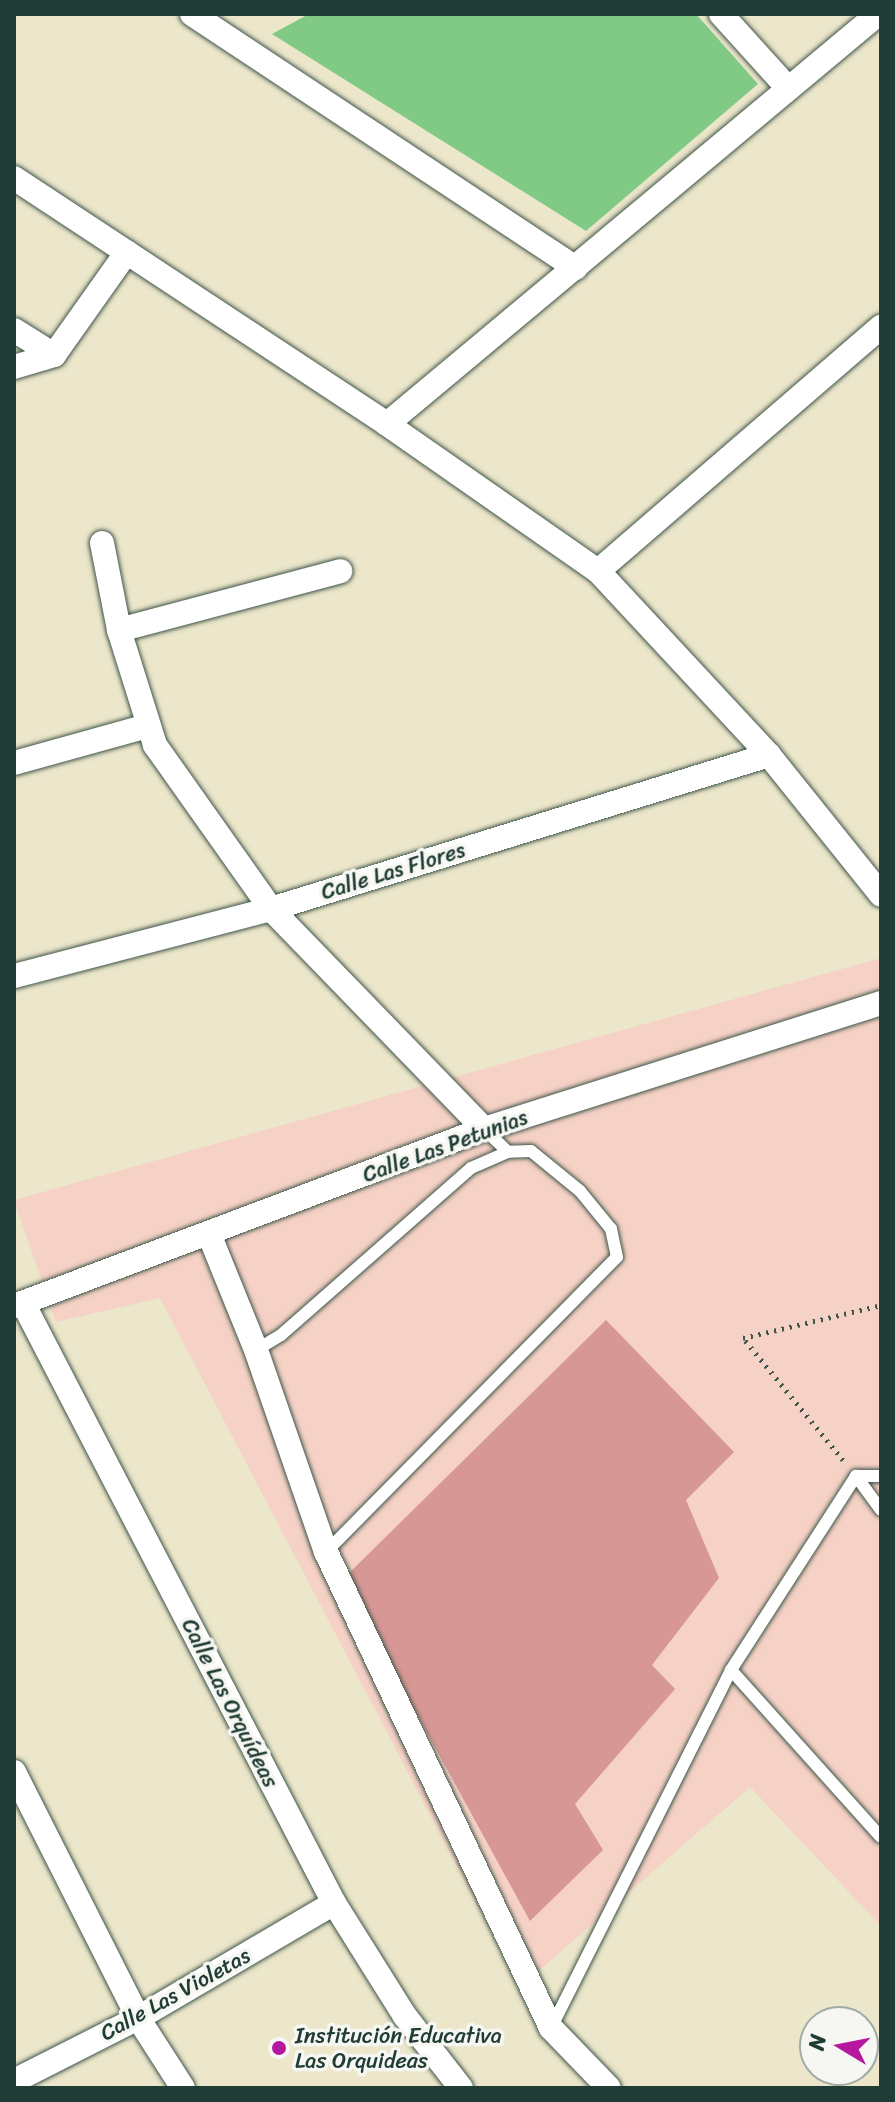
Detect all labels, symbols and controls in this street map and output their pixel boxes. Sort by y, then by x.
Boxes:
street label: Calle Las Flores [317,836,469,906]
street label: Calle Las Petunias [358,1104,532,1188]
street label: Calle Las Orquídeas [176,1614,284,1792]
street label: Calle Las Violetas [95,1942,255,2046]
north arrow [799,2006,879,2086]
place label: Institución Educativa Las Orquideas [295,2022,502,2074]
text: N [796,2031,837,2053]
marker: Institución Educativa Las Orquideas [270,2039,288,2057]

